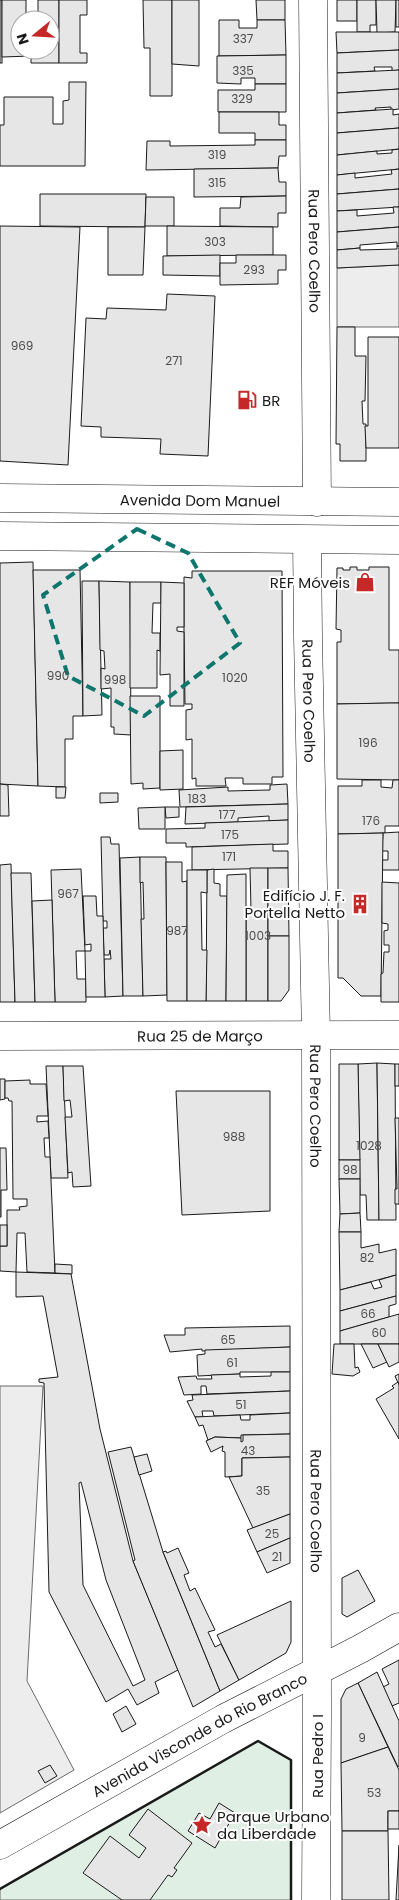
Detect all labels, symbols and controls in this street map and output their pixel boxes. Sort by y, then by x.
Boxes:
north arrow [10,10,60,60]
house number: 337 [233,30,254,47]
text: N [11,31,34,47]
house number: 335 [232,62,254,79]
house number: 329 [231,90,253,107]
house number: 319 [208,146,226,163]
house number: 315 [208,174,226,191]
street label: Rua Pero Coelho [304,189,326,313]
house number: 303 [204,233,226,250]
house number: 293 [243,261,265,278]
house number: 969 [11,337,33,354]
house number: 271 [165,352,183,369]
fuel station icon: BR [236,389,258,411]
place label: BR [262,390,280,411]
street label: Avenida Dom Manuel [120,489,280,511]
shop icon: REF Móveis [354,571,376,593]
place label: REF Móveis [270,572,350,593]
street label: Rua Pero Coelho [298,639,321,763]
house number: 990 [47,667,69,684]
house number: 1020 [222,669,248,686]
house number: 998 [104,671,126,688]
house number: 196 [358,734,378,751]
house number: 183 [188,790,206,807]
house number: 177 [219,806,236,823]
house number: 176 [362,812,380,829]
house number: 175 [221,826,239,843]
house number: 171 [222,848,236,865]
house number: 967 [57,885,79,902]
place label: Edifício J. F. Portella Netto [244,885,345,923]
building icon: Edifício J. F. Portella Netto [349,893,371,915]
house number: 987 [166,922,188,939]
house number: 1003 [245,927,271,944]
street label: Rua 25 de Março [137,1025,263,1046]
street label: Rua Pero Coelho [306,1044,327,1168]
house number: 988 [223,1128,245,1145]
house number: 1028 [356,1137,382,1154]
house number: 98 [342,1161,358,1178]
house number: 82 [360,1249,374,1266]
house number: 66 [360,1305,376,1322]
house number: 60 [371,1324,387,1341]
house number: 65 [220,1331,236,1348]
house number: 61 [226,1354,238,1371]
house number: 51 [235,1396,247,1413]
house number: 43 [241,1442,255,1459]
street label: Rua Pero Coelho [306,1449,327,1573]
house number: 35 [256,1482,270,1499]
house number: 25 [265,1525,279,1542]
house number: 21 [272,1548,282,1565]
street label: Avenida Visconde do Rio Branco [88,1667,311,1802]
street label: Rua Pedro I [307,1714,328,1798]
house number: 9 [358,1729,366,1746]
house number: 53 [367,1784,381,1801]
place label: Parque Urbano da Liberdade [217,1806,330,1844]
place icon: Parque Urbano da Liberdade [191,1814,213,1836]

